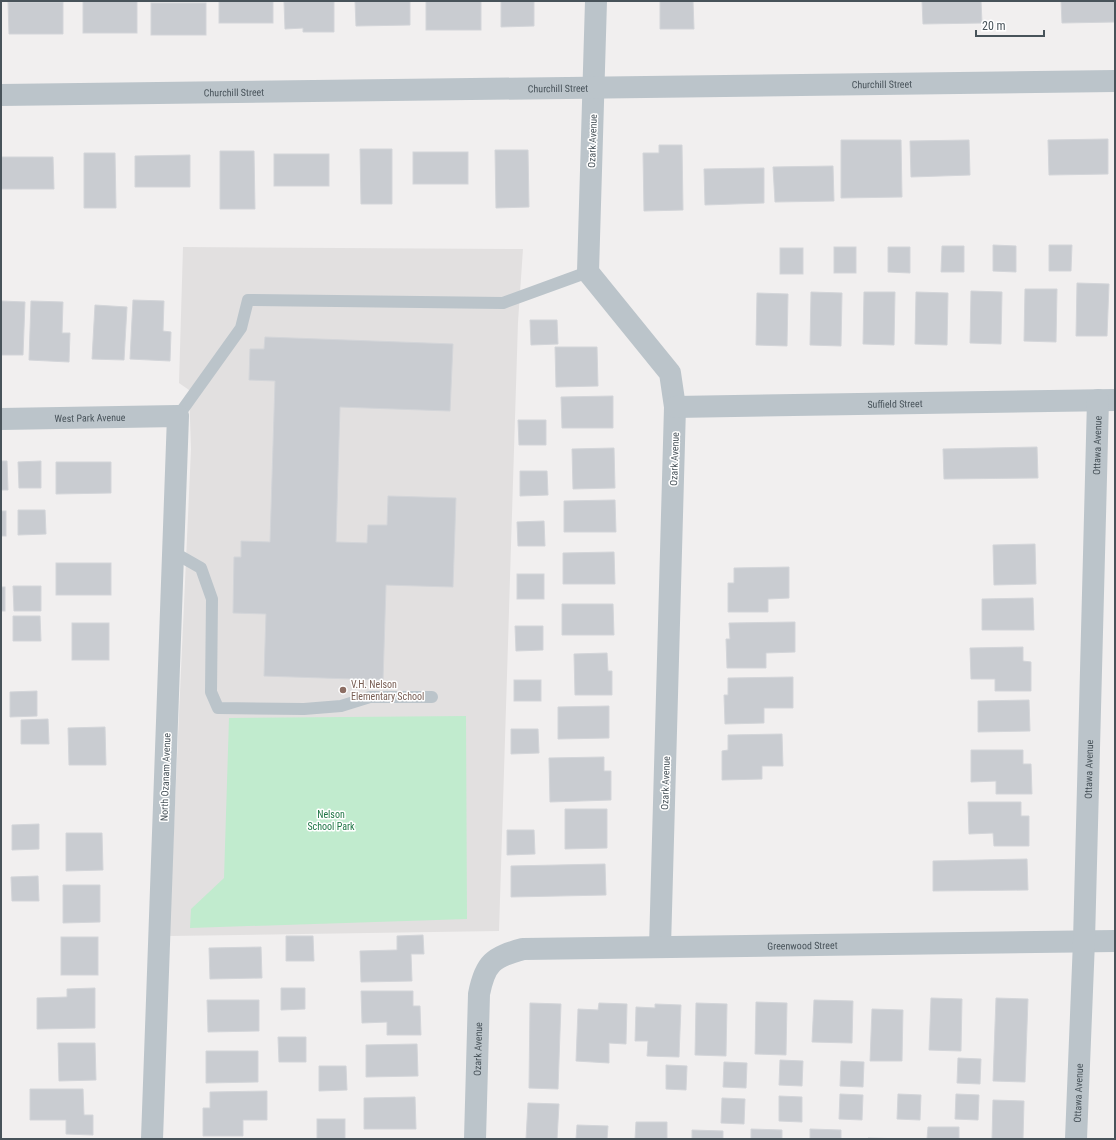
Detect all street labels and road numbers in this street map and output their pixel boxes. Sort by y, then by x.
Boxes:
street label: Churchill Street [852,79,912,90]
street label: Churchill Street [528,83,588,94]
street label: Churchill Street [204,87,264,98]
street label: Ozark Avenue [586,114,599,168]
street label: Suffield Street [867,398,923,410]
street label: West Park Avenue [54,412,126,424]
street label: Ottawa Avenue [1091,415,1104,475]
street label: Ozark Avenue [668,432,681,486]
street label: North Ozanam Avenue [158,733,173,821]
street label: Ottawa Avenue [1083,739,1095,799]
street label: Ozark Avenue [659,756,672,810]
street label: Greenwood Street [767,940,838,952]
street label: Ozark Avenue [472,1022,484,1076]
street label: Ottawa Avenue [1072,1063,1085,1123]

